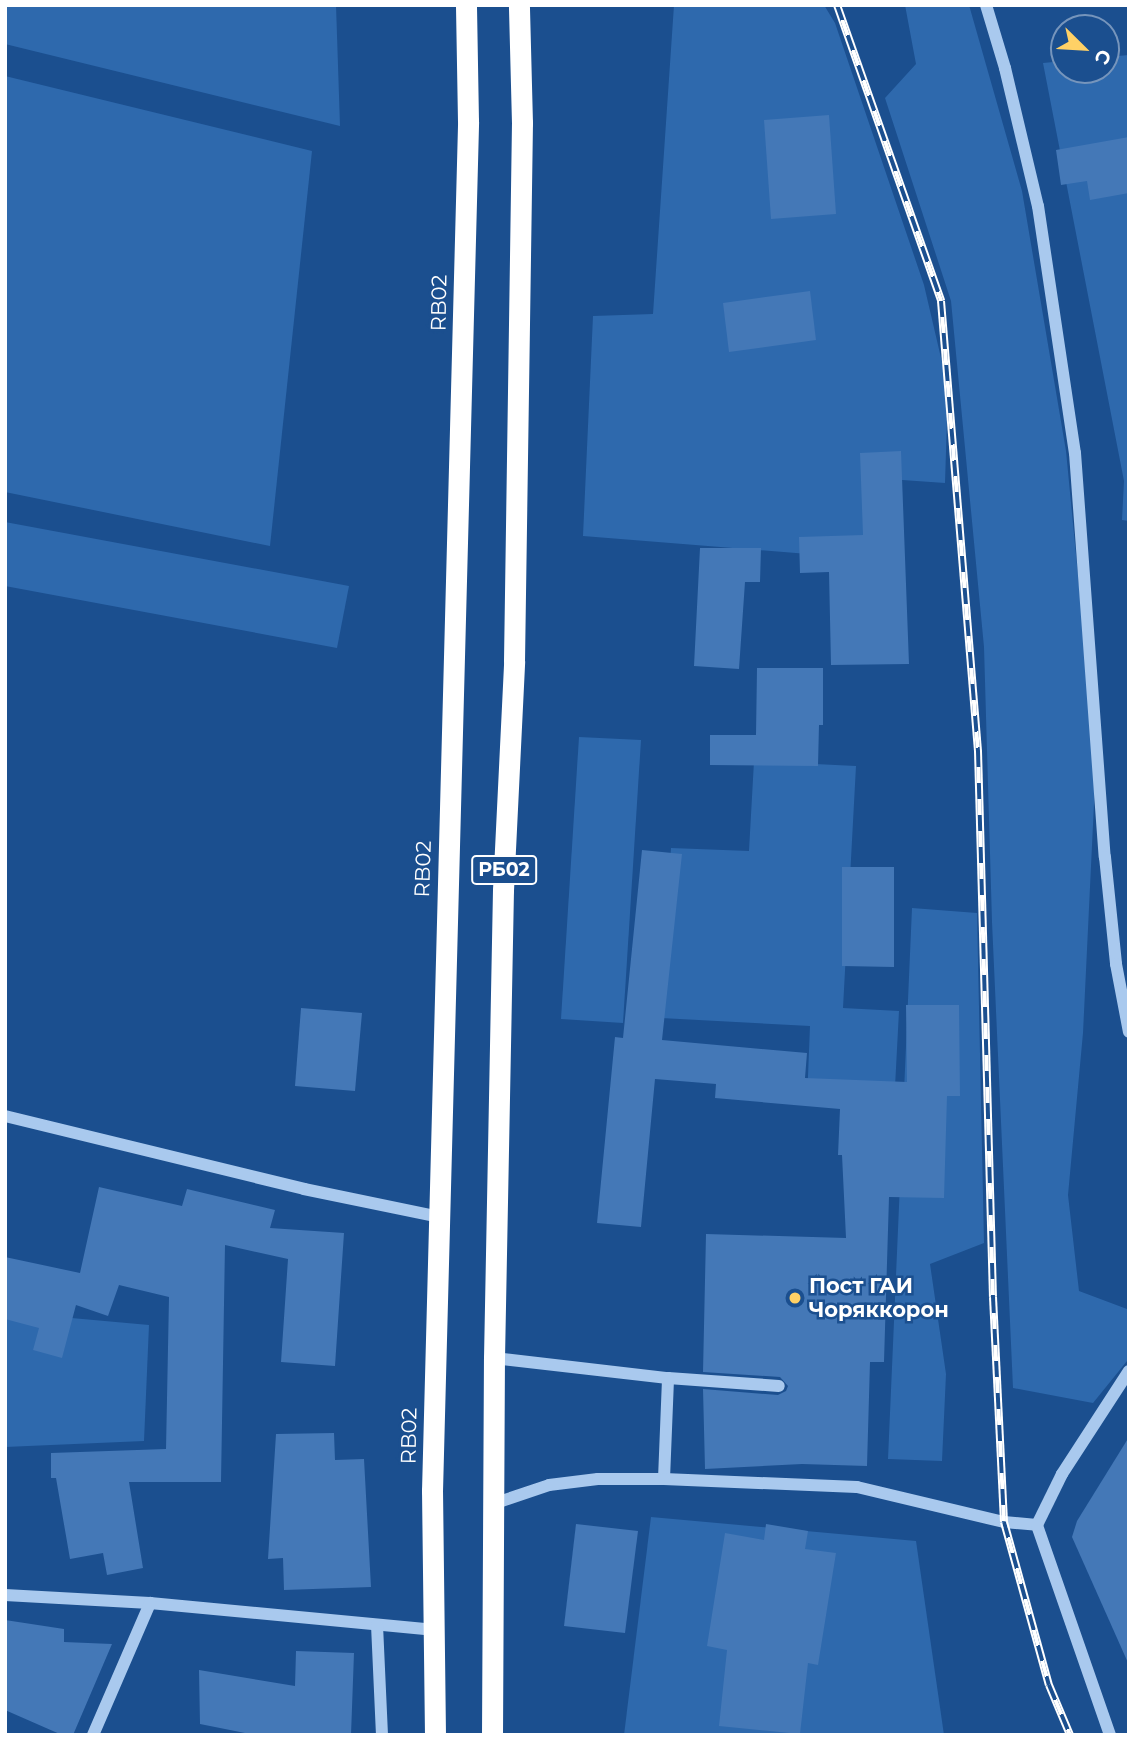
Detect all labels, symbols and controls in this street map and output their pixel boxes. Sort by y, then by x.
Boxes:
north arrow [1050,14,1120,84]
text: С [1090,46,1116,68]
street label: RB02 [426,274,452,332]
street label: RB02 [409,840,437,898]
road number: РБ02 [471,855,537,886]
place label: Пост ГАИ Чоряккорон [809,1273,949,1323]
marker: Пост ГАИ Чоряккорон [787,1290,803,1306]
street label: RB02 [396,1407,422,1465]

